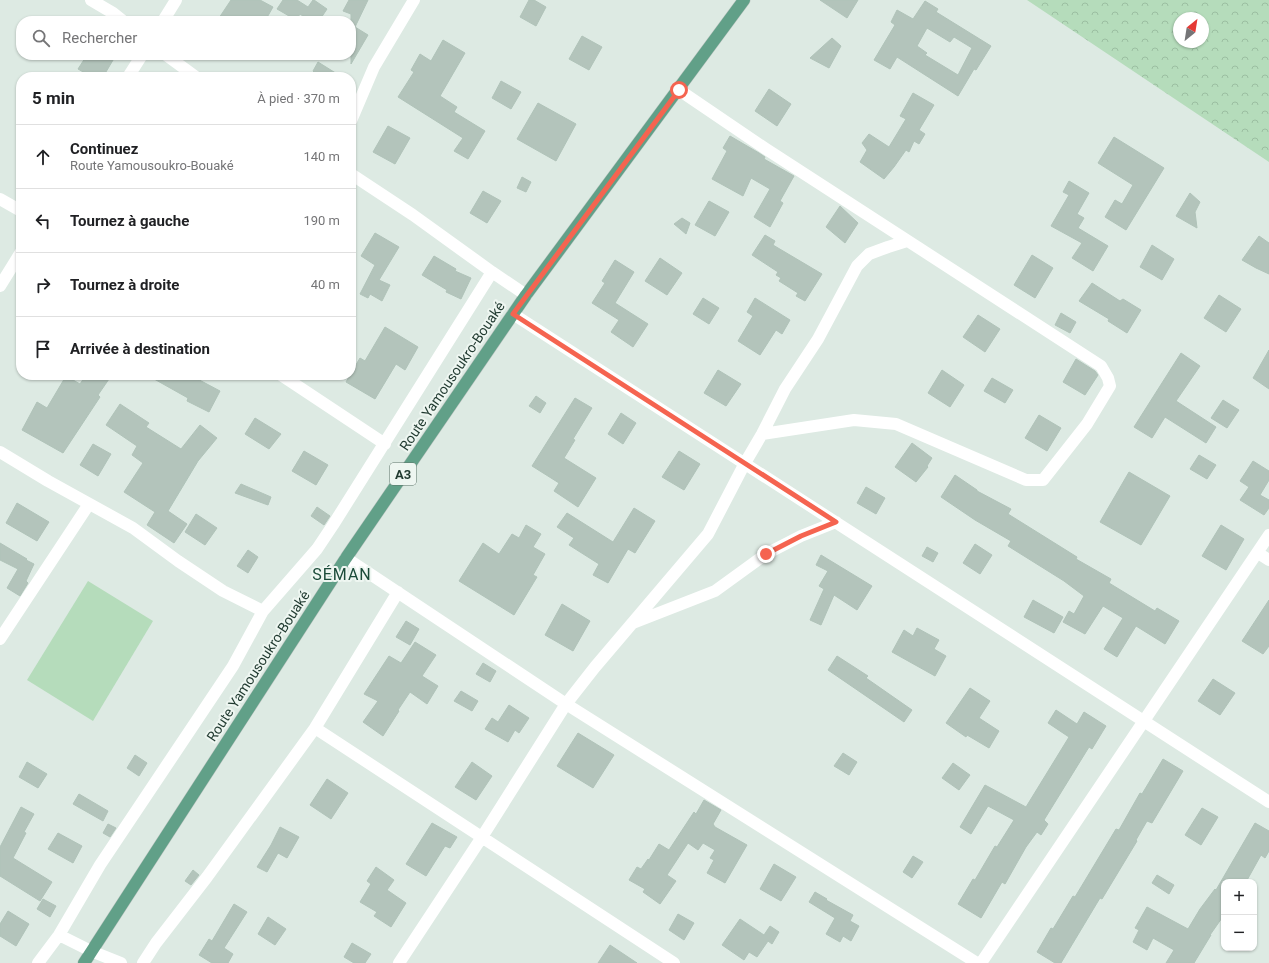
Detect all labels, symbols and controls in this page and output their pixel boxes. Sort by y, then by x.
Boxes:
north arrow [1173,12,1209,48]
search box [16,16,356,60]
icon: search [30,27,52,49]
text: Rechercher [62,29,137,47]
route start [670,81,688,99]
text: 5 min [32,88,75,108]
text: À pied · 370 m [257,91,340,106]
text: Continuez [70,140,138,158]
icon: ahead [32,146,54,168]
text: 140 m [303,149,340,164]
text: Route Yamousoukro-Bouaké [70,158,234,173]
icon: left [32,210,54,232]
text: Tournez à gauche [70,212,189,230]
text: 190 m [303,213,340,228]
icon: right [32,274,54,296]
text: Tournez à droite [70,276,179,294]
text: 40 m [311,277,340,292]
street label: Route Yamousoukro-Bouaké [396,298,508,454]
icon: arrive [32,338,54,360]
text: Arrivée à destination [70,340,210,358]
road number: A3 [390,463,416,485]
route end [757,545,775,563]
district label: SÉMAN [312,565,372,584]
street label: Route Yamousoukro-Bouaké [203,588,313,744]
map controls [1221,879,1257,951]
button: + [1221,879,1257,915]
button: − [1221,915,1257,951]

